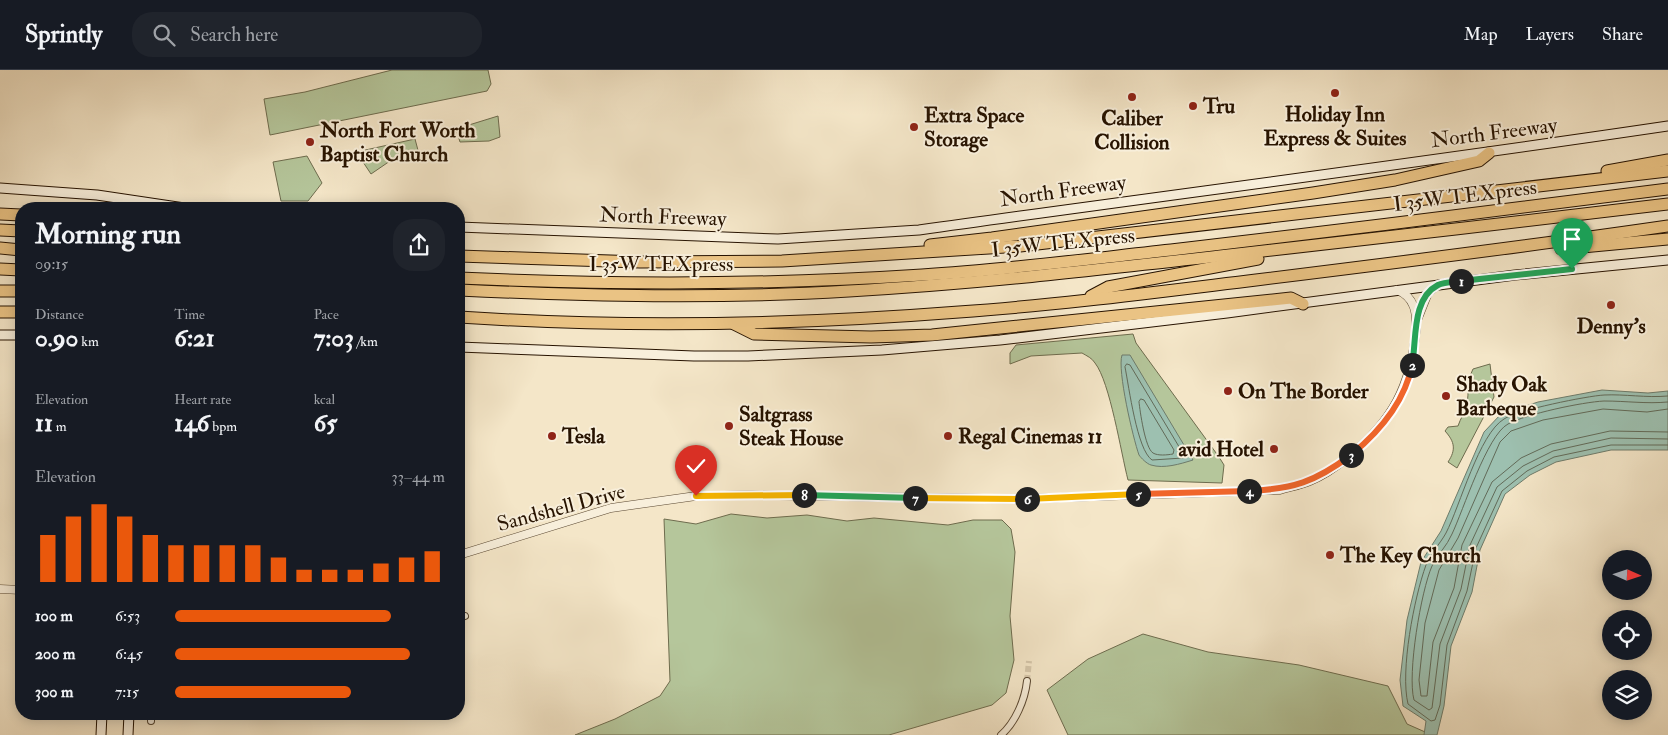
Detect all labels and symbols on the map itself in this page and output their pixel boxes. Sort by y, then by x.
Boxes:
marker: Holiday Inn Express & Suites [1329,87,1341,99]
marker: Caliber Collision [1126,91,1138,103]
place label: Tru [1202,93,1235,120]
marker: Tru [1187,100,1199,112]
place label: Holiday Inn Express & Suites [1263,101,1407,152]
place label: Extra Space Storage [924,102,1025,153]
place label: Caliber Collision [1094,105,1170,156]
street label: North Freeway [1429,112,1559,154]
place label: North Fort Worth Baptist Church [319,117,476,168]
marker: Extra Space Storage [908,121,920,133]
marker: North Fort Worth Baptist Church [304,136,316,148]
street label: North Freeway [998,169,1129,213]
street label: I 35W TEXpress [1392,174,1538,218]
street label: North Freeway [599,201,728,233]
pin [1551,218,1593,269]
street label: I 35W TEXpress [990,222,1136,264]
street label: I 35W TEXpress [589,251,733,278]
pin: 1 [1448,268,1474,294]
marker: Denny's [1605,299,1617,311]
place label: Denny's [1576,313,1646,340]
pin: 2 [1400,352,1424,378]
place label: Shady Oak Barbeque [1456,371,1548,422]
place label: On The Border [1238,378,1370,405]
marker: On The Border [1222,385,1234,397]
marker: Shady Oak Barbeque [1440,390,1452,402]
place label: Saltgrass Steak House [739,401,843,452]
marker: Saltgrass Steak House [723,420,735,432]
place label: Tesla [561,423,606,450]
place label: Regal Cinemas 11 [958,423,1102,450]
marker: Tesla [546,430,558,442]
marker: Regal Cinemas 11 [942,430,954,442]
place label: avid Hotel [1178,436,1265,463]
pin: 3 [1338,442,1364,468]
marker: avid Hotel [1268,443,1280,455]
pin [675,445,717,496]
street label: Sandshell Drive [494,478,628,538]
pin: 4 [1236,478,1262,504]
pin: 8 [792,482,816,508]
pin: 5 [1126,482,1150,506]
pin: 7 [902,486,928,510]
pin: 6 [1014,486,1040,512]
place label: The Key Church [1339,542,1481,569]
marker: The Key Church [1324,549,1336,561]
north arrow [1602,550,1652,600]

